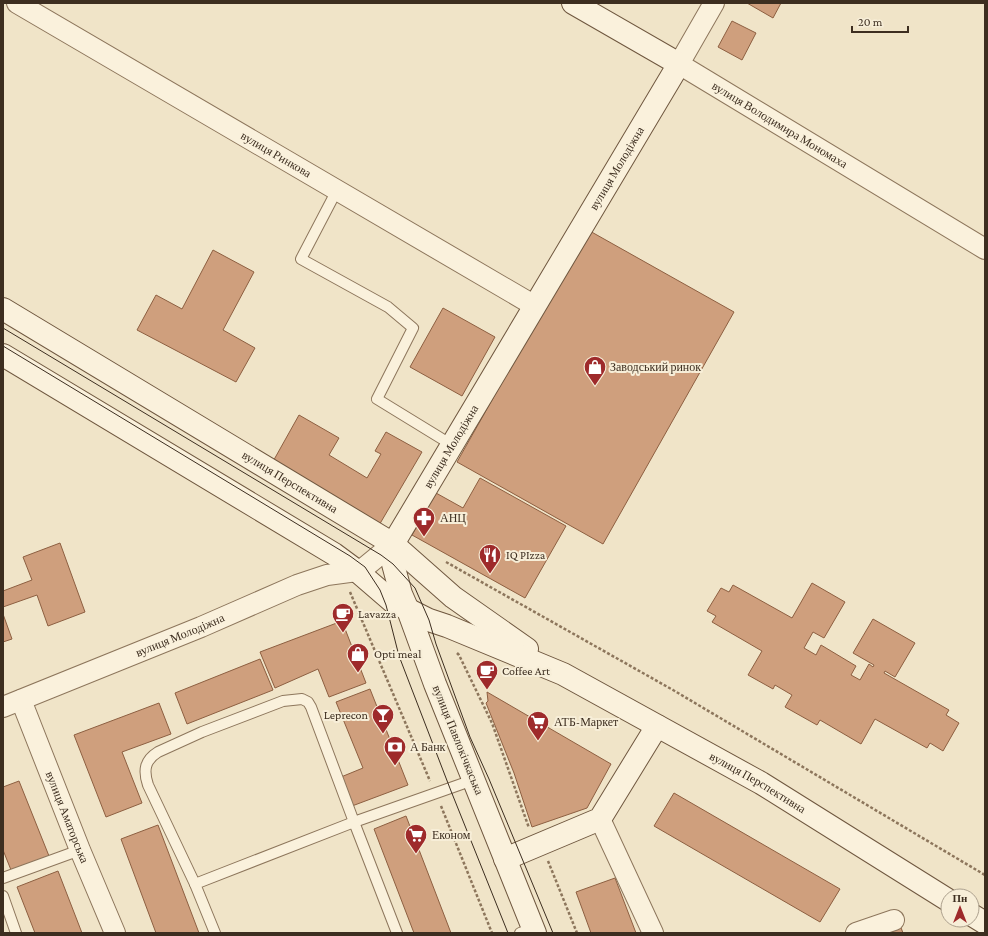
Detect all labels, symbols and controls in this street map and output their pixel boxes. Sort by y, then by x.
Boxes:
scale bar [852,8,908,34]
text: 20 m [858,15,883,29]
street label: вулиця Володимира Мономаха [709,79,850,171]
street label: вулиця Молодіжна [587,123,647,213]
street label: вулиця Ринкова [238,128,314,181]
shop icon: Заводський ринок [582,354,608,387]
place label: Заводський ринок [610,360,701,374]
street label: вулиця Молодіжна [421,402,482,491]
street label: вулиця Перспективна [240,448,341,516]
pharmacy icon: АНЦ [411,505,437,538]
place label: АНЦ [440,511,466,525]
restaurant icon: IQ PIzza [477,542,503,575]
place label: IQ PIzza [506,548,546,562]
cafe icon: Lavazza [330,601,356,634]
place label: Lavazza [358,607,397,621]
street label: вулиця Молодіжна [134,610,227,660]
shop icon: Opti meal [345,641,371,674]
place label: Opti meal [374,647,421,661]
cafe icon: Coffee Art [474,658,500,691]
place label: Coffee Art [502,664,551,678]
street label: вулиця Павлокічкаська [430,683,487,797]
bar icon: Leprecon [370,702,396,735]
place label: Leprecon [324,708,369,722]
supermarket icon: АТБ-Маркет [525,709,551,742]
place label: АТБ-Маркет [554,715,619,729]
bank icon: А Банк [382,734,408,767]
place label: А Банк [410,740,446,754]
street label: вулиця Перспективна [707,749,809,817]
street label: вулиця Аматорська [43,769,92,866]
supermarket icon: Економ [403,822,429,855]
place label: Економ [432,828,471,842]
north arrow [940,888,980,928]
text: Пн [953,892,968,904]

